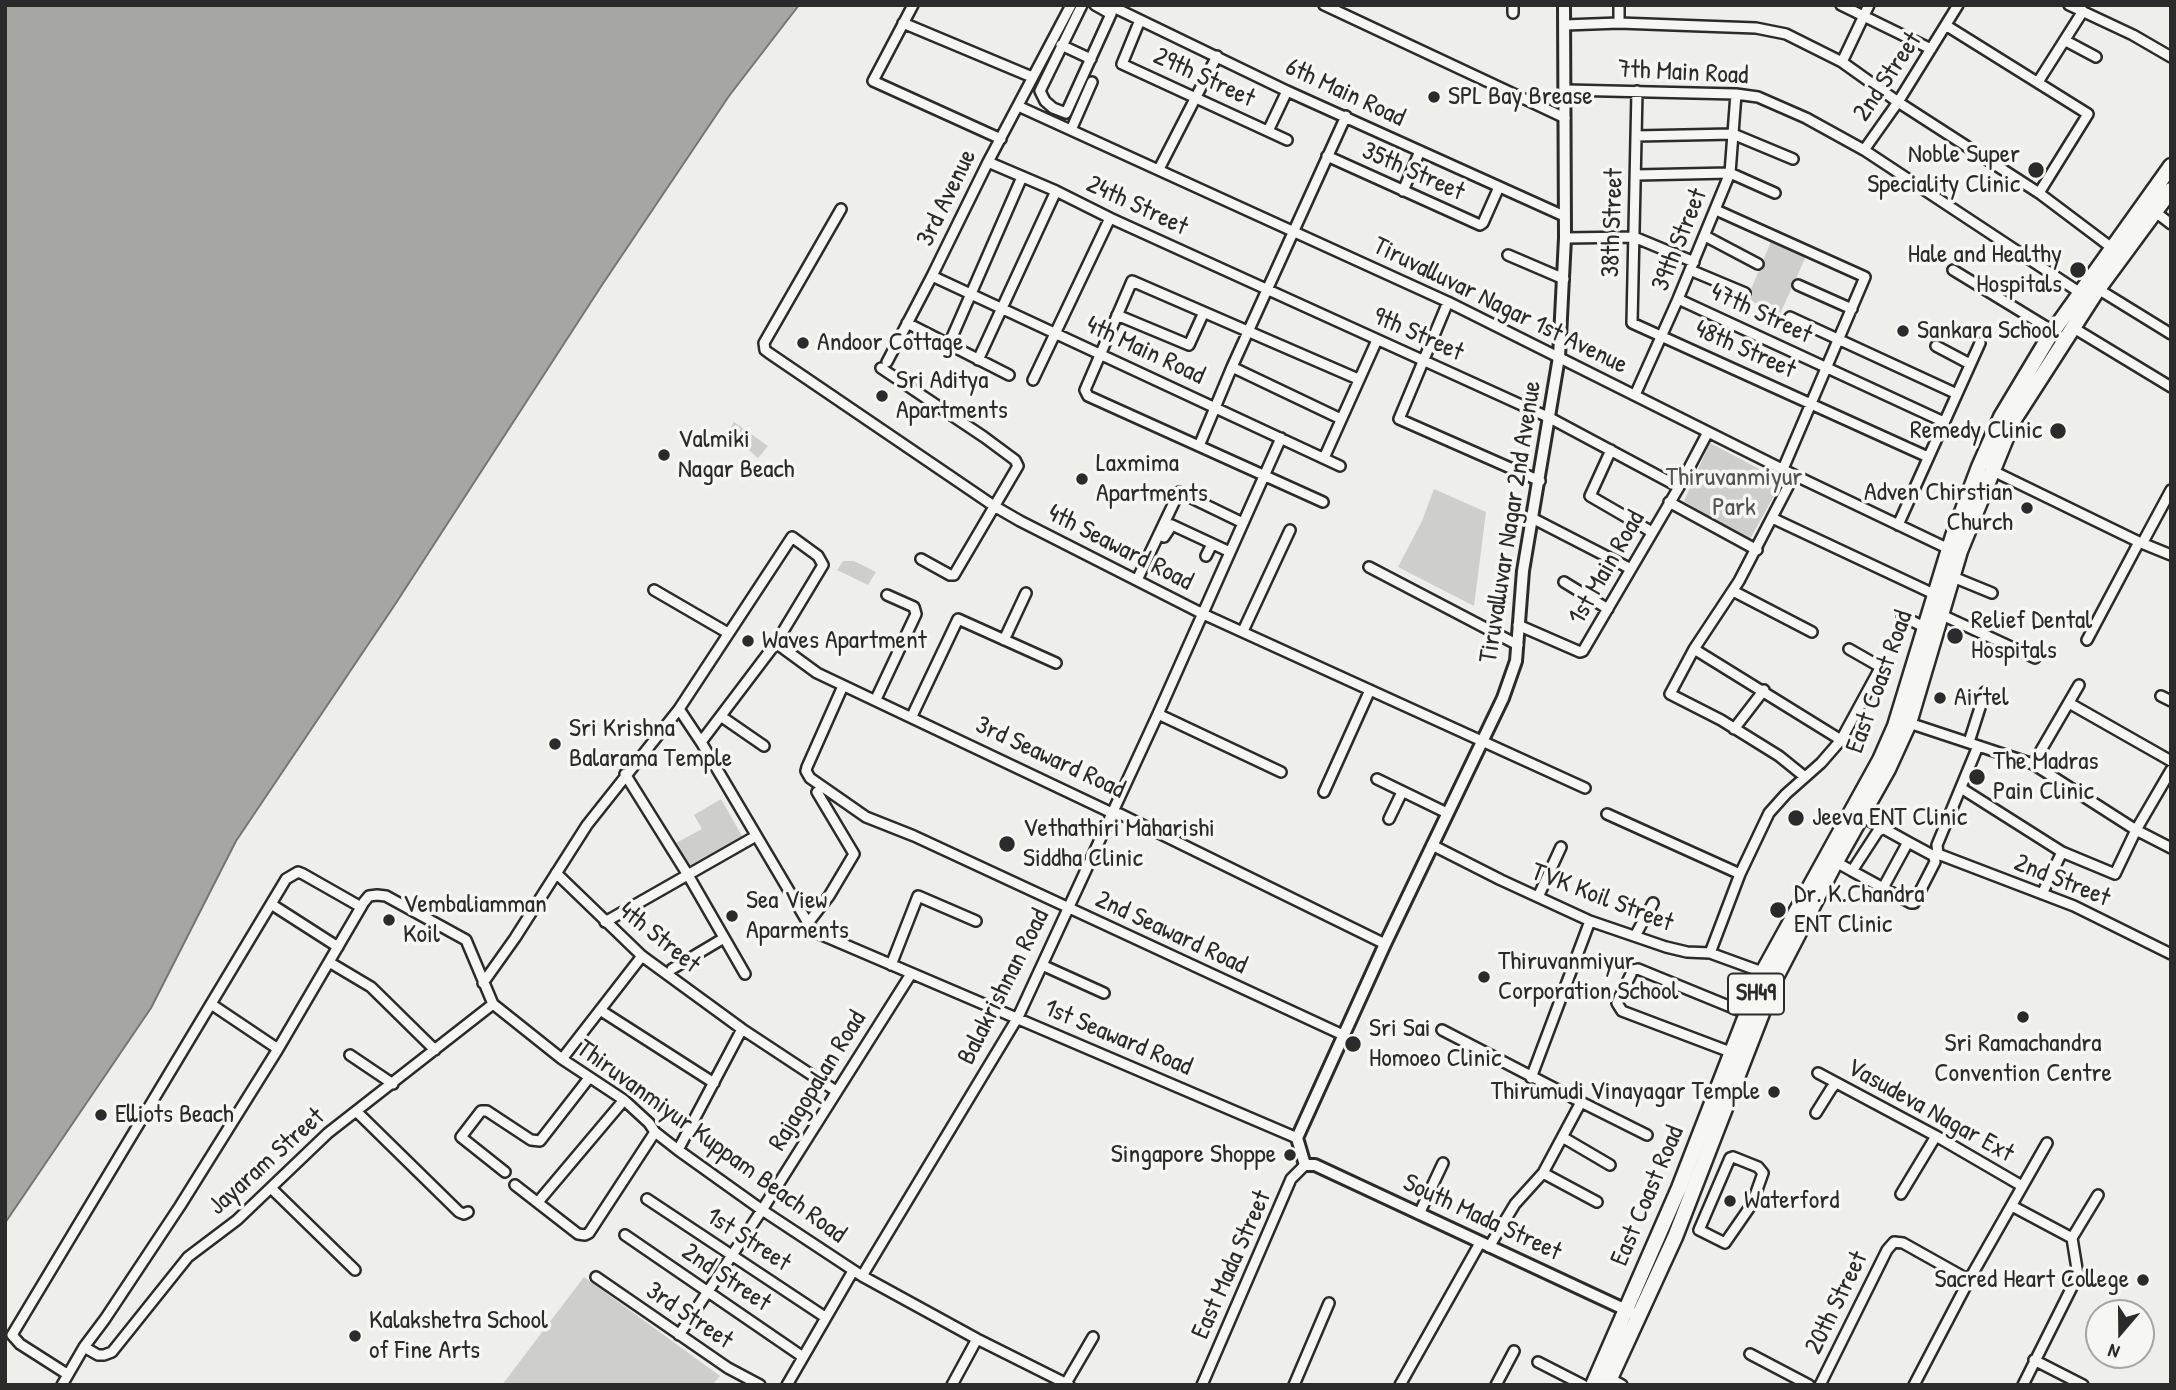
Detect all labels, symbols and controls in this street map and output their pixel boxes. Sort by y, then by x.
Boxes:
street label: 2nd Street [1847,27,1929,127]
street label: 29th Street [1148,41,1260,115]
street label: 6th Main Road [1280,52,1410,134]
street label: 7th Main Road [1617,54,1749,92]
place label: SPL Bay Brease [1448,81,1593,113]
marker: SPL Bay Brease [1426,89,1442,105]
street label: 35th Street [1357,136,1469,208]
place label: Noble Super Speciality Clinic [1867,139,2020,200]
street label: 3rd Avenue [910,145,984,251]
marker: Noble Super Speciality Clinic [2026,160,2046,180]
street label: 38th Street [1596,168,1630,278]
street label: 24th Street [1081,169,1193,243]
street label: 39th Street [1645,184,1715,296]
street label: Tiruvalluvar Nagar 1st Avenue [1368,231,1632,381]
place label: Hale and Healthy Hospitals [1908,239,2062,300]
marker: Hale and Healthy Hospitals [2068,260,2088,280]
street label: 47th Street [1705,277,1817,351]
street label: 9th Street [1368,301,1468,369]
street label: 4th Main Road [1081,310,1209,392]
street label: 48th Street [1690,314,1800,386]
place label: Sankara School [1917,315,2059,347]
marker: Sankara School [1895,323,1911,339]
place label: Andoor Cottage [817,327,963,359]
marker: Andoor Cottage [795,335,811,351]
place label: Sri Aditya Apartments [896,365,1008,426]
street label: Tiruvalluvar Nagar 2nd Avenue [1473,379,1549,665]
marker: Sri Aditya Apartments [874,388,890,404]
place label: Remedy Clinic [1910,415,2042,447]
marker: Remedy Clinic [2048,421,2068,441]
place label: Valmiki Nagar Beach [678,424,795,486]
marker: Valmiki Nagar Beach [656,447,672,463]
place label: Laxmima Apartments [1096,448,1208,510]
park label: Thiruvanmiyur Park [1666,462,1802,524]
marker: Laxmima Apartments [1074,471,1090,487]
place label: Adven Chirstian Church [1864,477,2013,538]
street label: 4th Seaward Road [1042,498,1198,598]
marker: Adven Chirstian Church [2019,500,2035,516]
street label: 1st Main Road [1562,506,1652,630]
place label: Relief Dental Hospitals [1971,605,2092,666]
street label: East Coast Road [1840,607,1920,757]
place label: Waves Apartment [762,625,927,657]
marker: Relief Dental Hospitals [1945,626,1965,646]
marker: Waves Apartment [740,633,756,649]
place label: Airtel [1954,682,2009,714]
marker: Airtel [1932,690,1948,706]
street label: 3rd Seaward Road [970,710,1130,806]
place label: Sri Krishna Balarama Temple [569,713,732,774]
marker: Sri Krishna Balarama Temple [547,736,563,752]
place label: The Madras Pain Clinic [1993,746,2098,808]
marker: The Madras Pain Clinic [1967,767,1987,787]
place label: Jeeva ENT Clinic [1812,802,1967,834]
marker: Jeeva ENT Clinic [1786,808,1806,828]
place label: Vethathiri Maharishi Siddha Clinic [1023,813,1215,874]
marker: Vethathiri Maharishi Siddha Clinic [997,834,1017,854]
street label: 2nd Street [2010,848,2114,914]
street label: TVK Koil Street [1527,857,1677,939]
place label: Dr. K.Chandra ENT Clinic [1794,879,1925,940]
street label: 2nd Seaward Road [1090,884,1252,982]
place label: Sea View Aparments [746,885,849,946]
place label: Vembaliamman Koil [403,889,547,950]
street label: 4th Street [612,896,706,980]
marker: Dr. K.Chandra ENT Clinic [1768,900,1788,920]
street label: Balakrishnan Road [951,904,1057,1070]
marker: Sea View Aparments [724,908,740,924]
marker: Vembaliamman Koil [381,912,397,928]
place label: Thiruvanmiyur Corporation School [1498,946,1678,1007]
marker: Thiruvanmiyur Corporation School [1476,969,1492,985]
road number: SH49 [1728,974,1784,1014]
street label: 1st Seaward Road [1039,993,1197,1083]
street label: Rajagopalan Road [763,1005,873,1157]
marker: Sri Ramachandra Convention Centre [2015,1009,2031,1025]
place label: Sri Sai Homoeo Clinic [1369,1013,1501,1074]
place label: Sri Ramachandra Convention Centre [1934,1028,2112,1090]
street label: Thiruvanmiyur Kuppam Beach Road [570,1034,852,1250]
marker: Sri Sai Homoeo Clinic [1343,1034,1363,1054]
street label: Vasudeva Nagar Ext [1841,1052,2019,1170]
place label: Thirumudi Vinayagar Temple [1491,1076,1760,1108]
marker: Thirumudi Vinayagar Temple [1766,1084,1782,1100]
place label: Elliots Beach [115,1099,234,1131]
street label: Jayaram Street [203,1102,331,1222]
marker: Elliots Beach [93,1107,109,1123]
street label: East Coast Road [1605,1121,1691,1271]
place label: Singapore Shoppe [1111,1139,1276,1171]
marker: Singapore Shoppe [1282,1147,1298,1163]
street label: South Mada Street [1398,1168,1566,1268]
place label: Waterford [1744,1185,1839,1217]
street label: East Mada Street [1185,1186,1279,1344]
marker: Waterford [1722,1193,1738,1209]
street label: 1st Street [700,1201,796,1279]
street label: 2nd Street [676,1237,776,1319]
street label: 20th Street [1799,1247,1875,1359]
place label: Sacred Heart College [1934,1264,2129,1296]
marker: Sacred Heart College [2135,1272,2151,1288]
street label: 3rd Street [640,1276,738,1356]
north arrow [2085,1299,2155,1369]
place label: Kalakshetra School of Fine Arts [369,1305,548,1366]
marker: Kalakshetra School of Fine Arts [347,1328,363,1344]
text: N [2104,1338,2123,1366]

